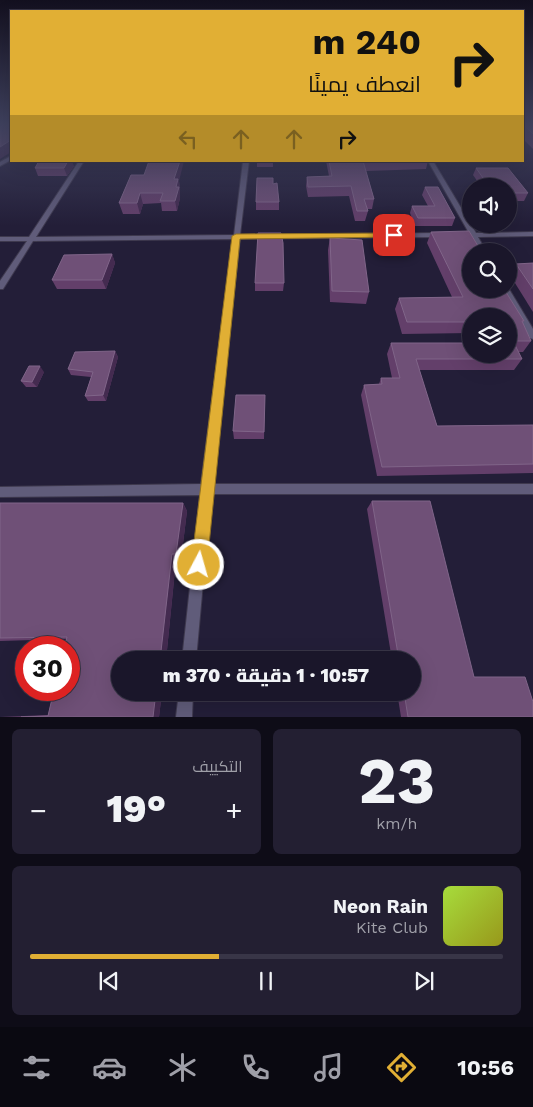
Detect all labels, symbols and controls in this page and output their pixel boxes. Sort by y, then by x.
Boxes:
text: 240 m [312,21,421,63]
icon: right [439,30,504,95]
text: انعطف يمينًا [308,72,421,97]
icon: left [174,125,202,153]
icon: ahead [227,125,255,153]
icon: ahead [280,125,308,153]
icon: right [333,125,361,153]
map controls [462,178,517,363]
button: sound [462,178,517,233]
pin [373,214,415,256]
icon: arrive [380,221,408,249]
button: search [462,243,517,298]
button: layers [462,308,517,363]
position arrow [172,538,224,590]
speed limit sign: 30 [15,636,80,701]
text: 10:57 · 1 دقيقة · 370 m [163,664,369,687]
text: 23 [358,743,435,819]
text: التكييف [192,757,243,776]
text: 19° [106,787,166,831]
text: − [30,794,47,827]
text: + [226,794,242,827]
text: km/h [376,814,417,833]
text: Neon Rain [333,895,428,918]
text: Kite Club [356,918,428,937]
icon: previous [95,967,123,995]
icon: pause [252,967,280,995]
icon: next [410,967,438,995]
icon: filters [19,1050,54,1085]
icon: car [92,1050,127,1085]
icon: climate [165,1050,200,1085]
icon: phone [238,1050,273,1085]
icon: music [311,1050,346,1085]
icon: directions [384,1050,419,1085]
text: 10:56 [457,1055,514,1080]

